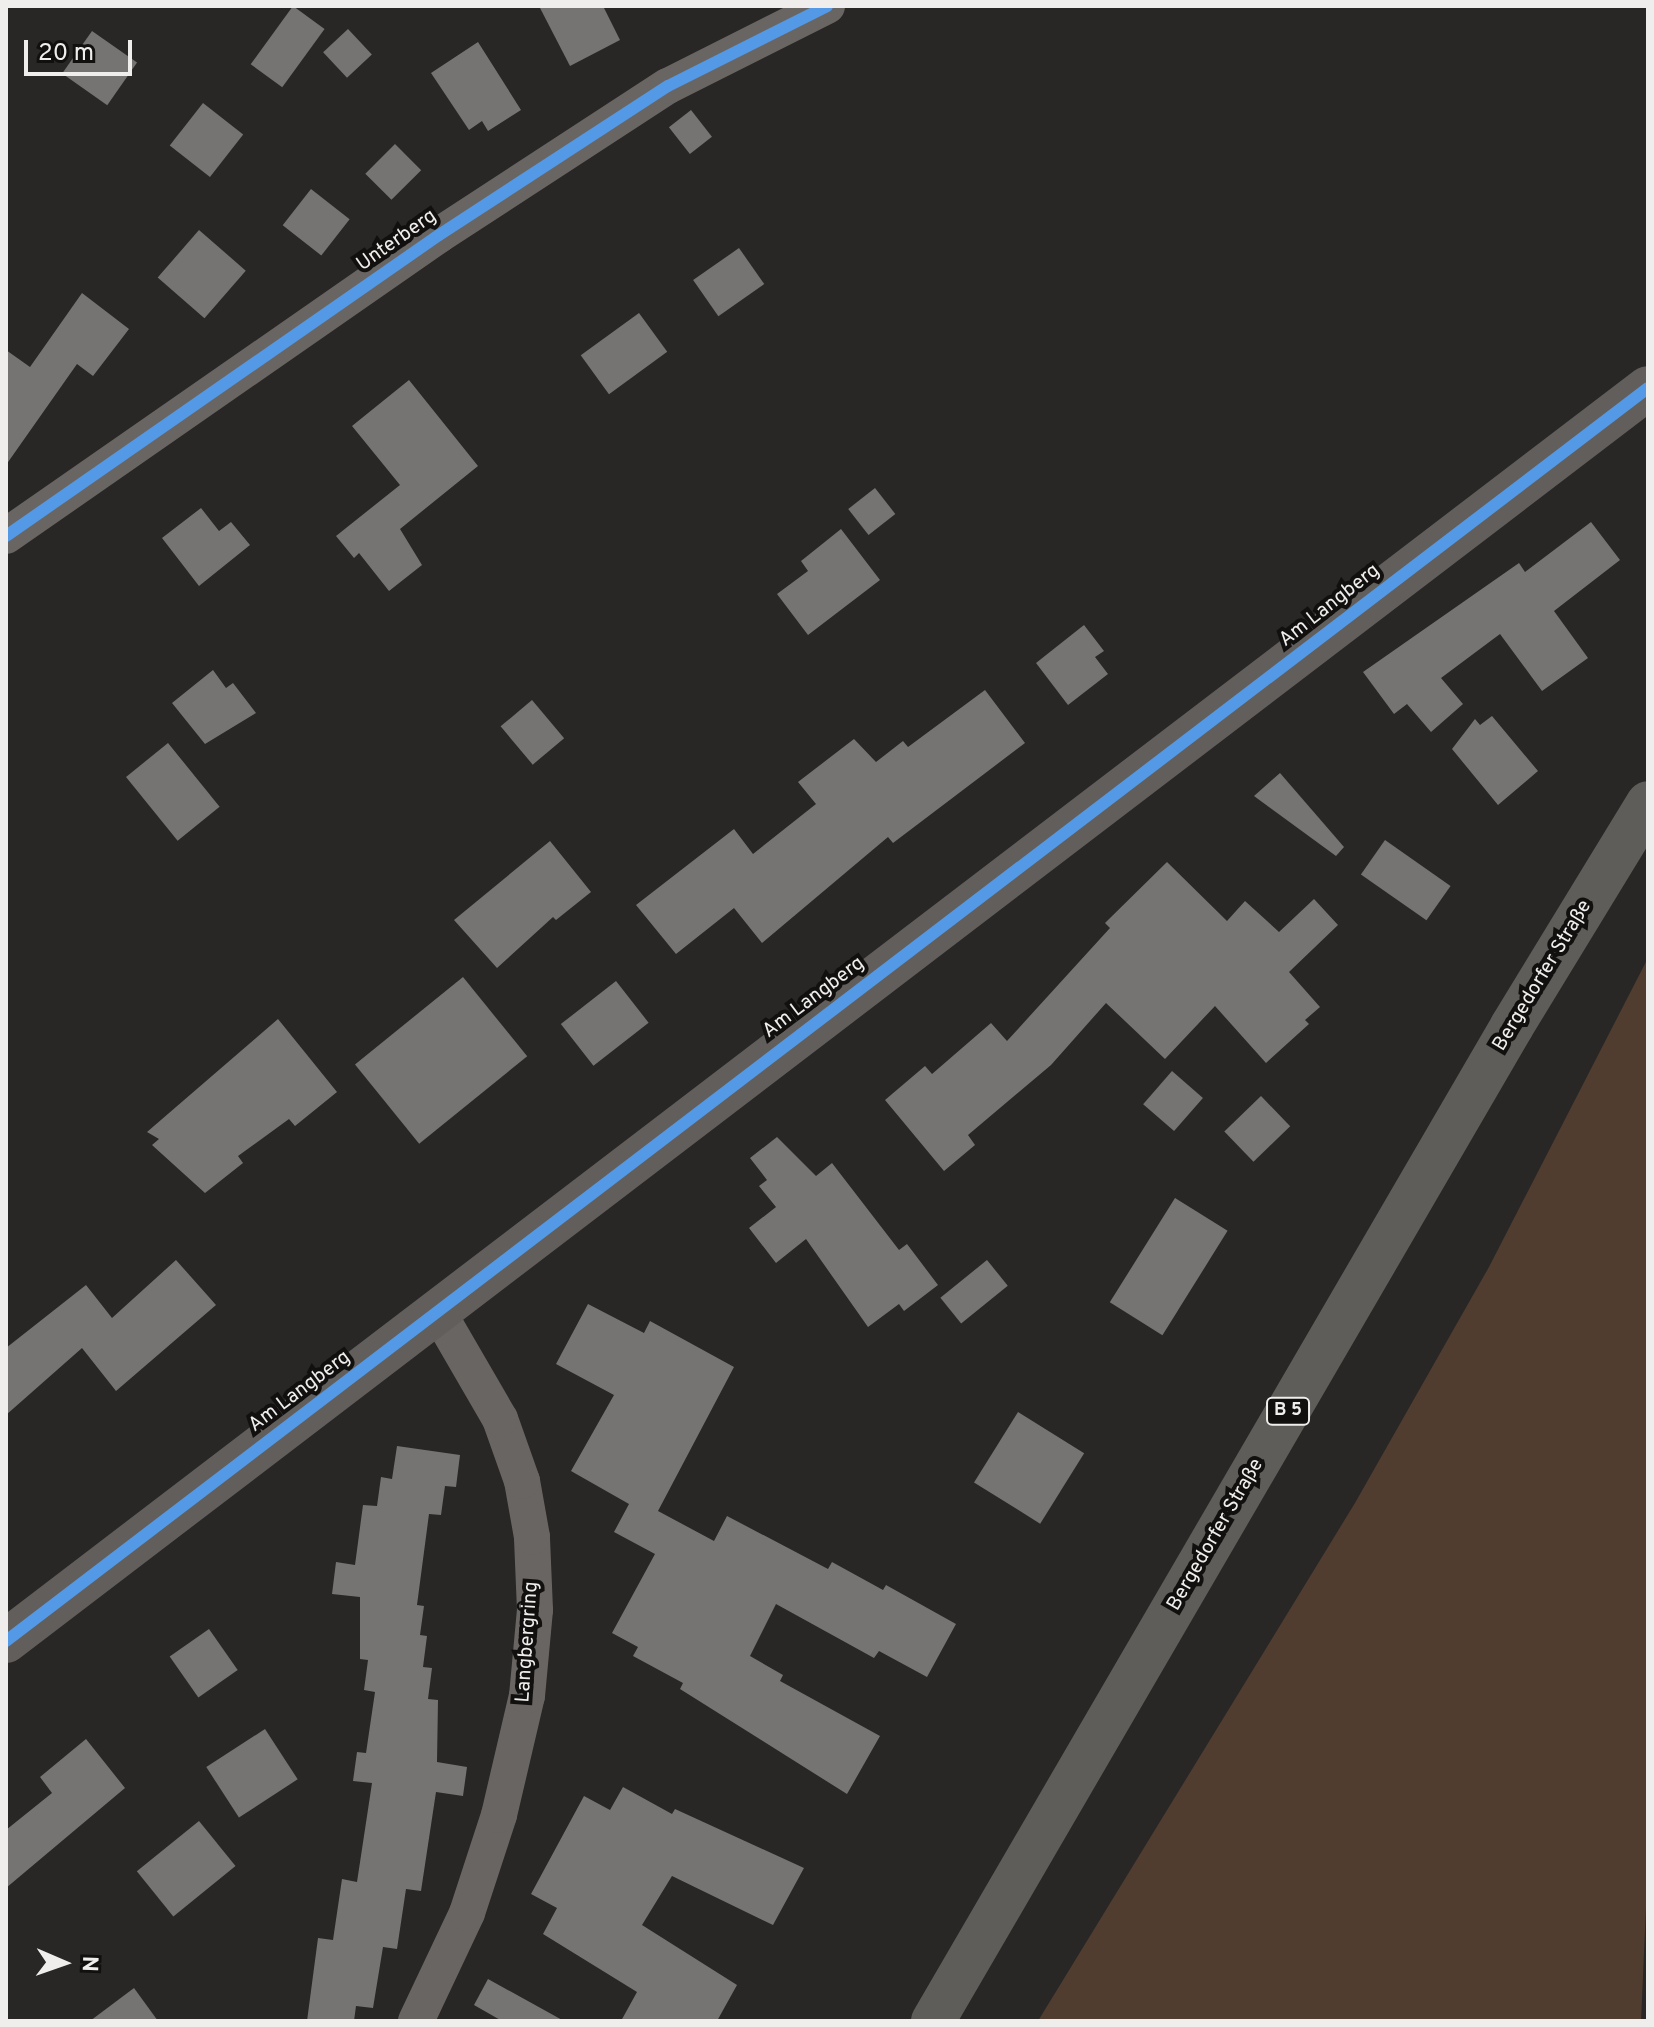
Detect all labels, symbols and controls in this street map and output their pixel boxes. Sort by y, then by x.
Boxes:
scale bar [28,24,136,74]
text: 20 m [38,39,94,69]
street label: Unterberg [353,205,441,277]
street label: Am Langberg [1275,559,1385,653]
street label: Bergedorfer Straße [1488,896,1598,1056]
street label: Am Langberg [758,952,870,1044]
street label: Am Langberg [244,1346,356,1438]
road number: B 5 [1266,1397,1310,1425]
street label: Bergedorfer Straße [1163,1455,1269,1615]
street label: Langbergring [512,1581,544,1703]
north arrow [24,1923,104,2003]
text: N [75,1955,102,1972]

